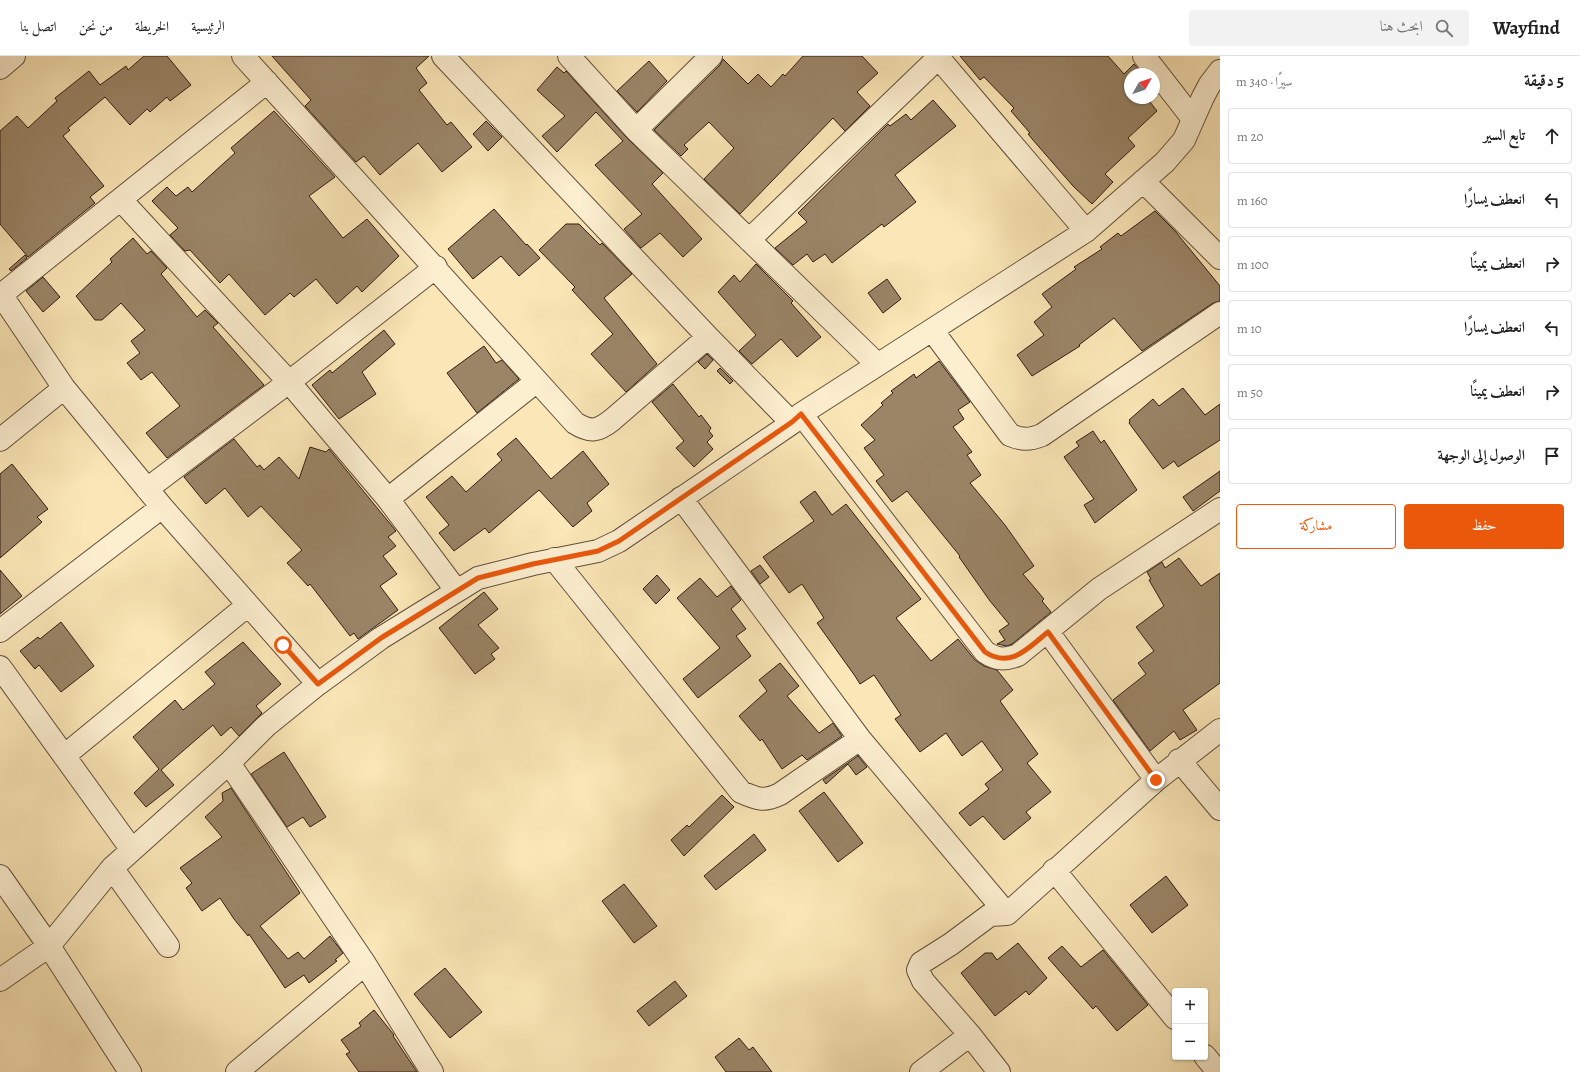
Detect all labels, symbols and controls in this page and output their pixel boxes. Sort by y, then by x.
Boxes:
search box [1189,10,1469,46]
text: Wayfind [1493,15,1560,41]
text: ابحث هنا [1380,16,1423,36]
text: اتصل بنا [20,17,57,36]
text: من نحن [79,17,113,36]
text: الخريطة [135,17,169,36]
text: الرئيسية [191,17,225,36]
icon: search [1433,17,1455,39]
north arrow [1124,68,1160,104]
text: 5 دقيقة [1524,69,1564,92]
text: سيرًا · 340 m [1236,73,1293,90]
text: تابع السير [1483,125,1525,145]
icon: ahead [1541,125,1563,147]
text: 20 m [1237,128,1264,145]
text: انعطف يسارًا [1464,189,1525,209]
icon: left [1541,189,1563,211]
text: 160 m [1237,192,1268,209]
text: انعطف يمينًا [1470,253,1525,273]
icon: right [1541,253,1563,275]
text: 100 m [1237,256,1269,273]
text: انعطف يسارًا [1464,317,1525,337]
icon: left [1541,317,1563,339]
text: 10 m [1237,320,1262,337]
text: انعطف يمينًا [1470,381,1525,401]
icon: right [1541,381,1563,403]
text: 50 m [1237,384,1263,401]
text: الوصول إلى الوجهة [1438,445,1525,465]
icon: arrive [1541,445,1563,467]
button: مشاركة [1236,504,1396,549]
button: حفظ [1404,504,1564,549]
route start [274,636,292,654]
route end [1147,771,1165,789]
map controls [1172,988,1208,1060]
button: + [1172,988,1208,1024]
button: − [1172,1024,1208,1060]

